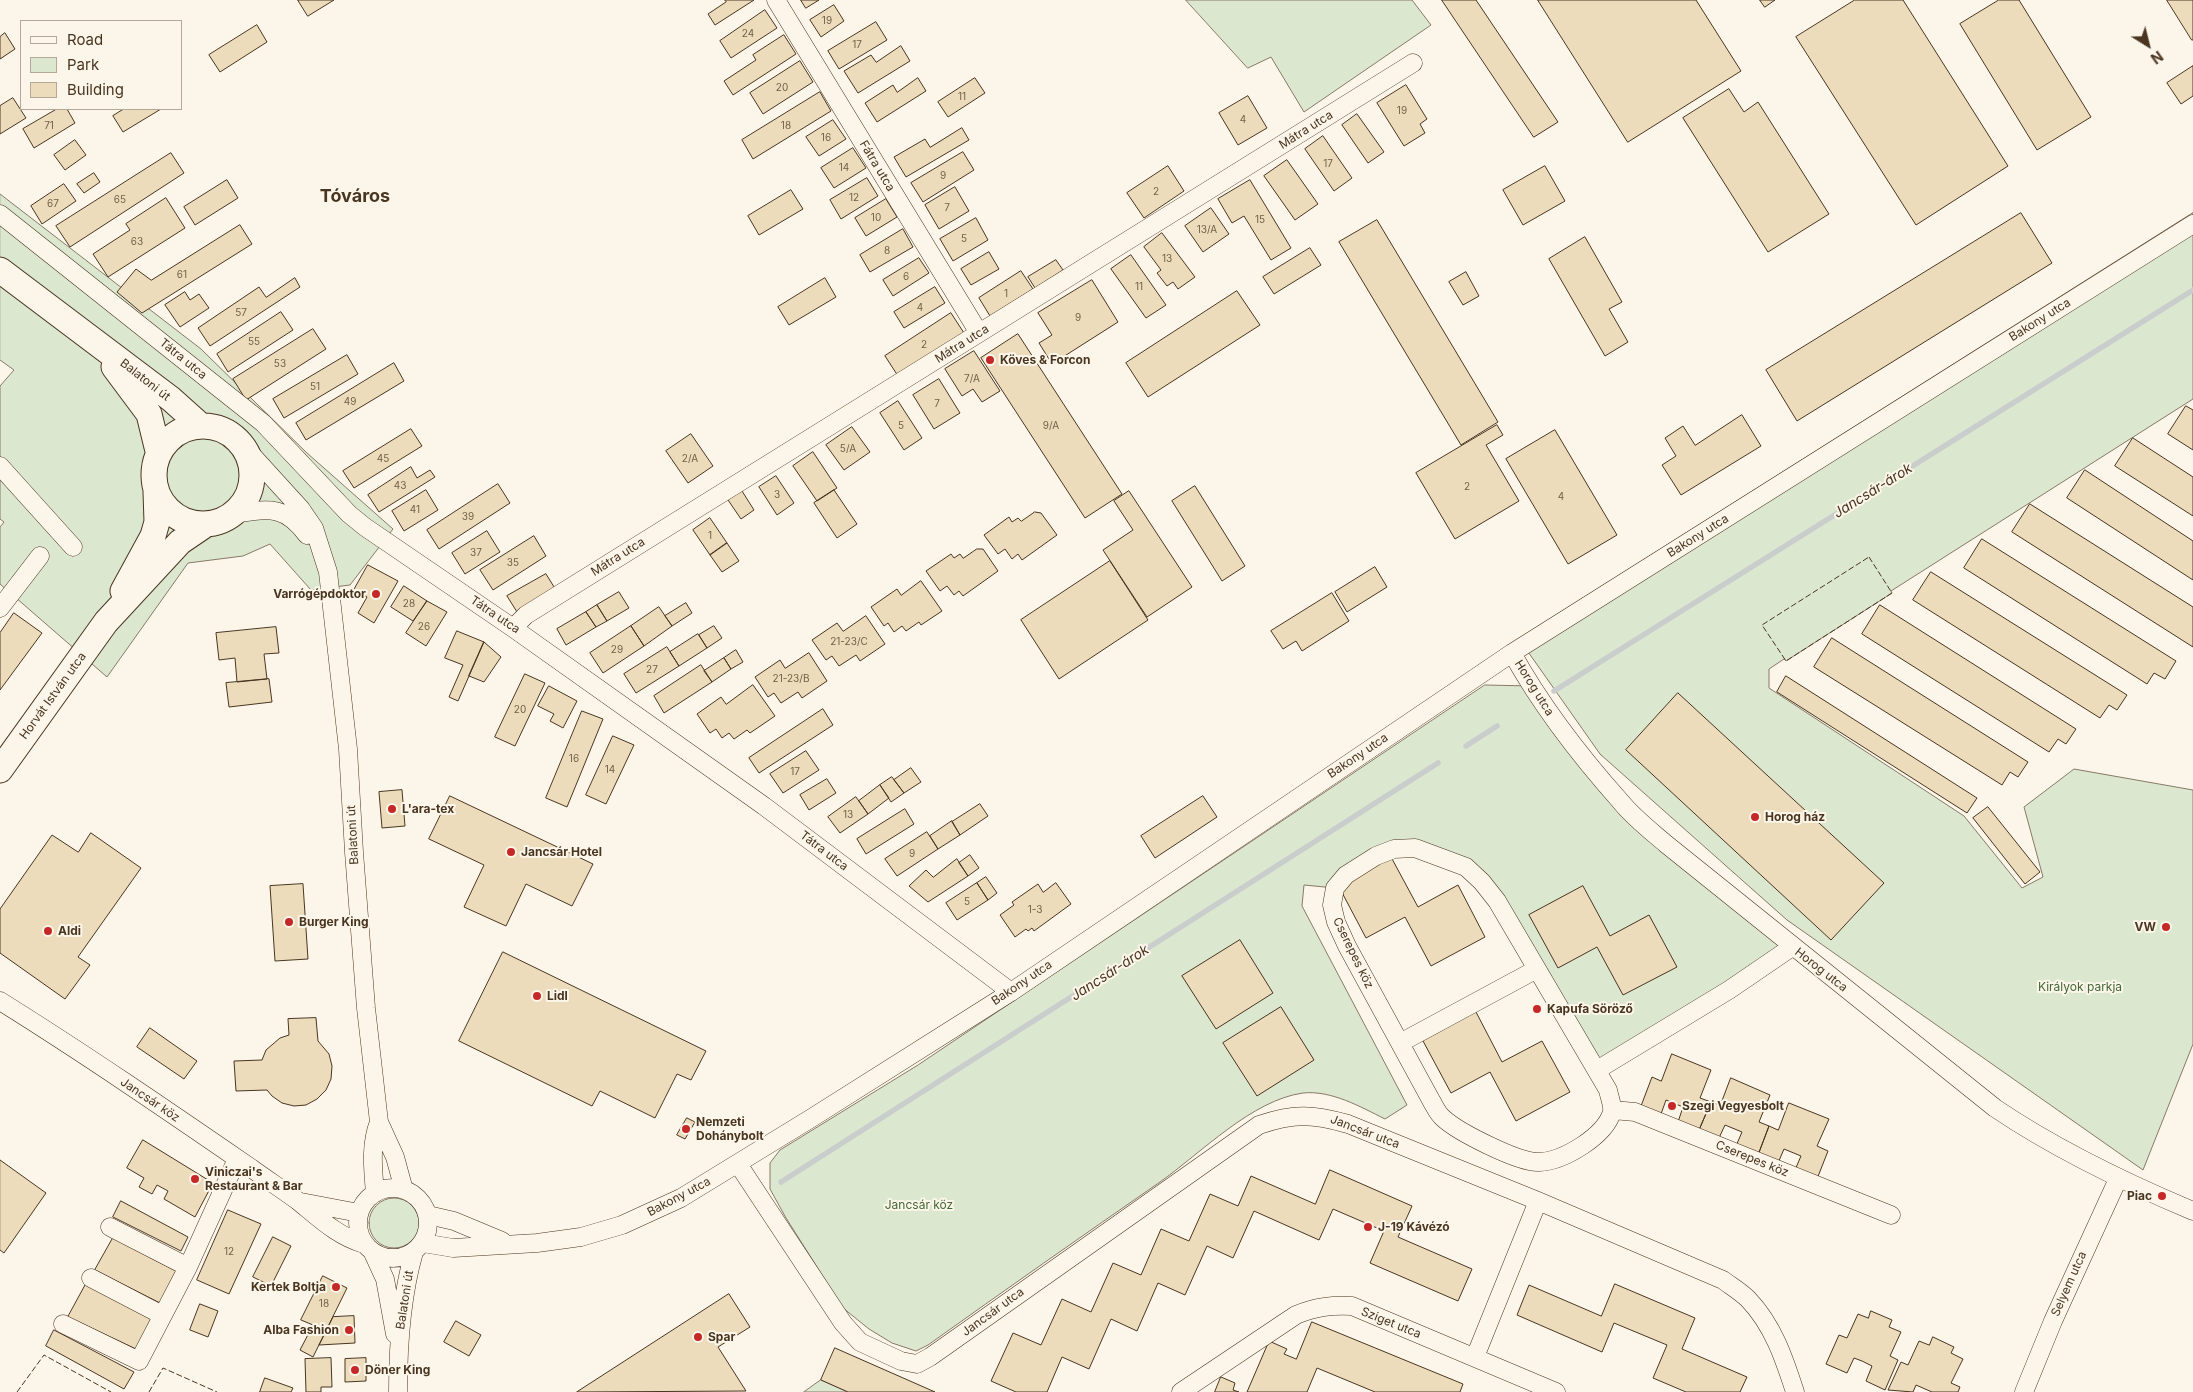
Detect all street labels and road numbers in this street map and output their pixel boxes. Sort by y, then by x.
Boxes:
street label: Mátra utca [1276,108,1336,152]
street label: Fátra utca [856,138,898,194]
street label: Bakony utca [2007,295,2073,345]
street label: Mátra utca [932,322,992,366]
street label: Tátra utca [156,336,210,382]
street label: Balatoni út [117,356,173,404]
street label: Bakony utca [1665,511,1731,561]
street label: Mátra utca [588,535,648,579]
street label: Tátra utca [467,593,523,637]
street label: Horvát István utca [17,650,89,742]
street label: Horog utca [1511,657,1557,719]
street label: Bakony utca [1325,731,1391,781]
street label: Balatoni út [344,805,362,865]
street label: Tátra utca [797,828,851,874]
street label: Cserepes köz [1330,915,1376,991]
street label: Horog utca [1792,945,1850,995]
street label: Bakony utca [989,958,1055,1008]
street label: Jancsár köz [118,1075,182,1125]
street label: Jancsár utca [1328,1112,1402,1152]
street label: Cserepes köz [1713,1138,1791,1180]
street label: Bakony utca [645,1174,713,1220]
street label: Selyem utca [2048,1249,2090,1319]
street label: Balatoni út [393,1269,417,1331]
street label: Jancsár utca [959,1285,1027,1339]
street label: Sziget utca [1359,1304,1423,1342]

